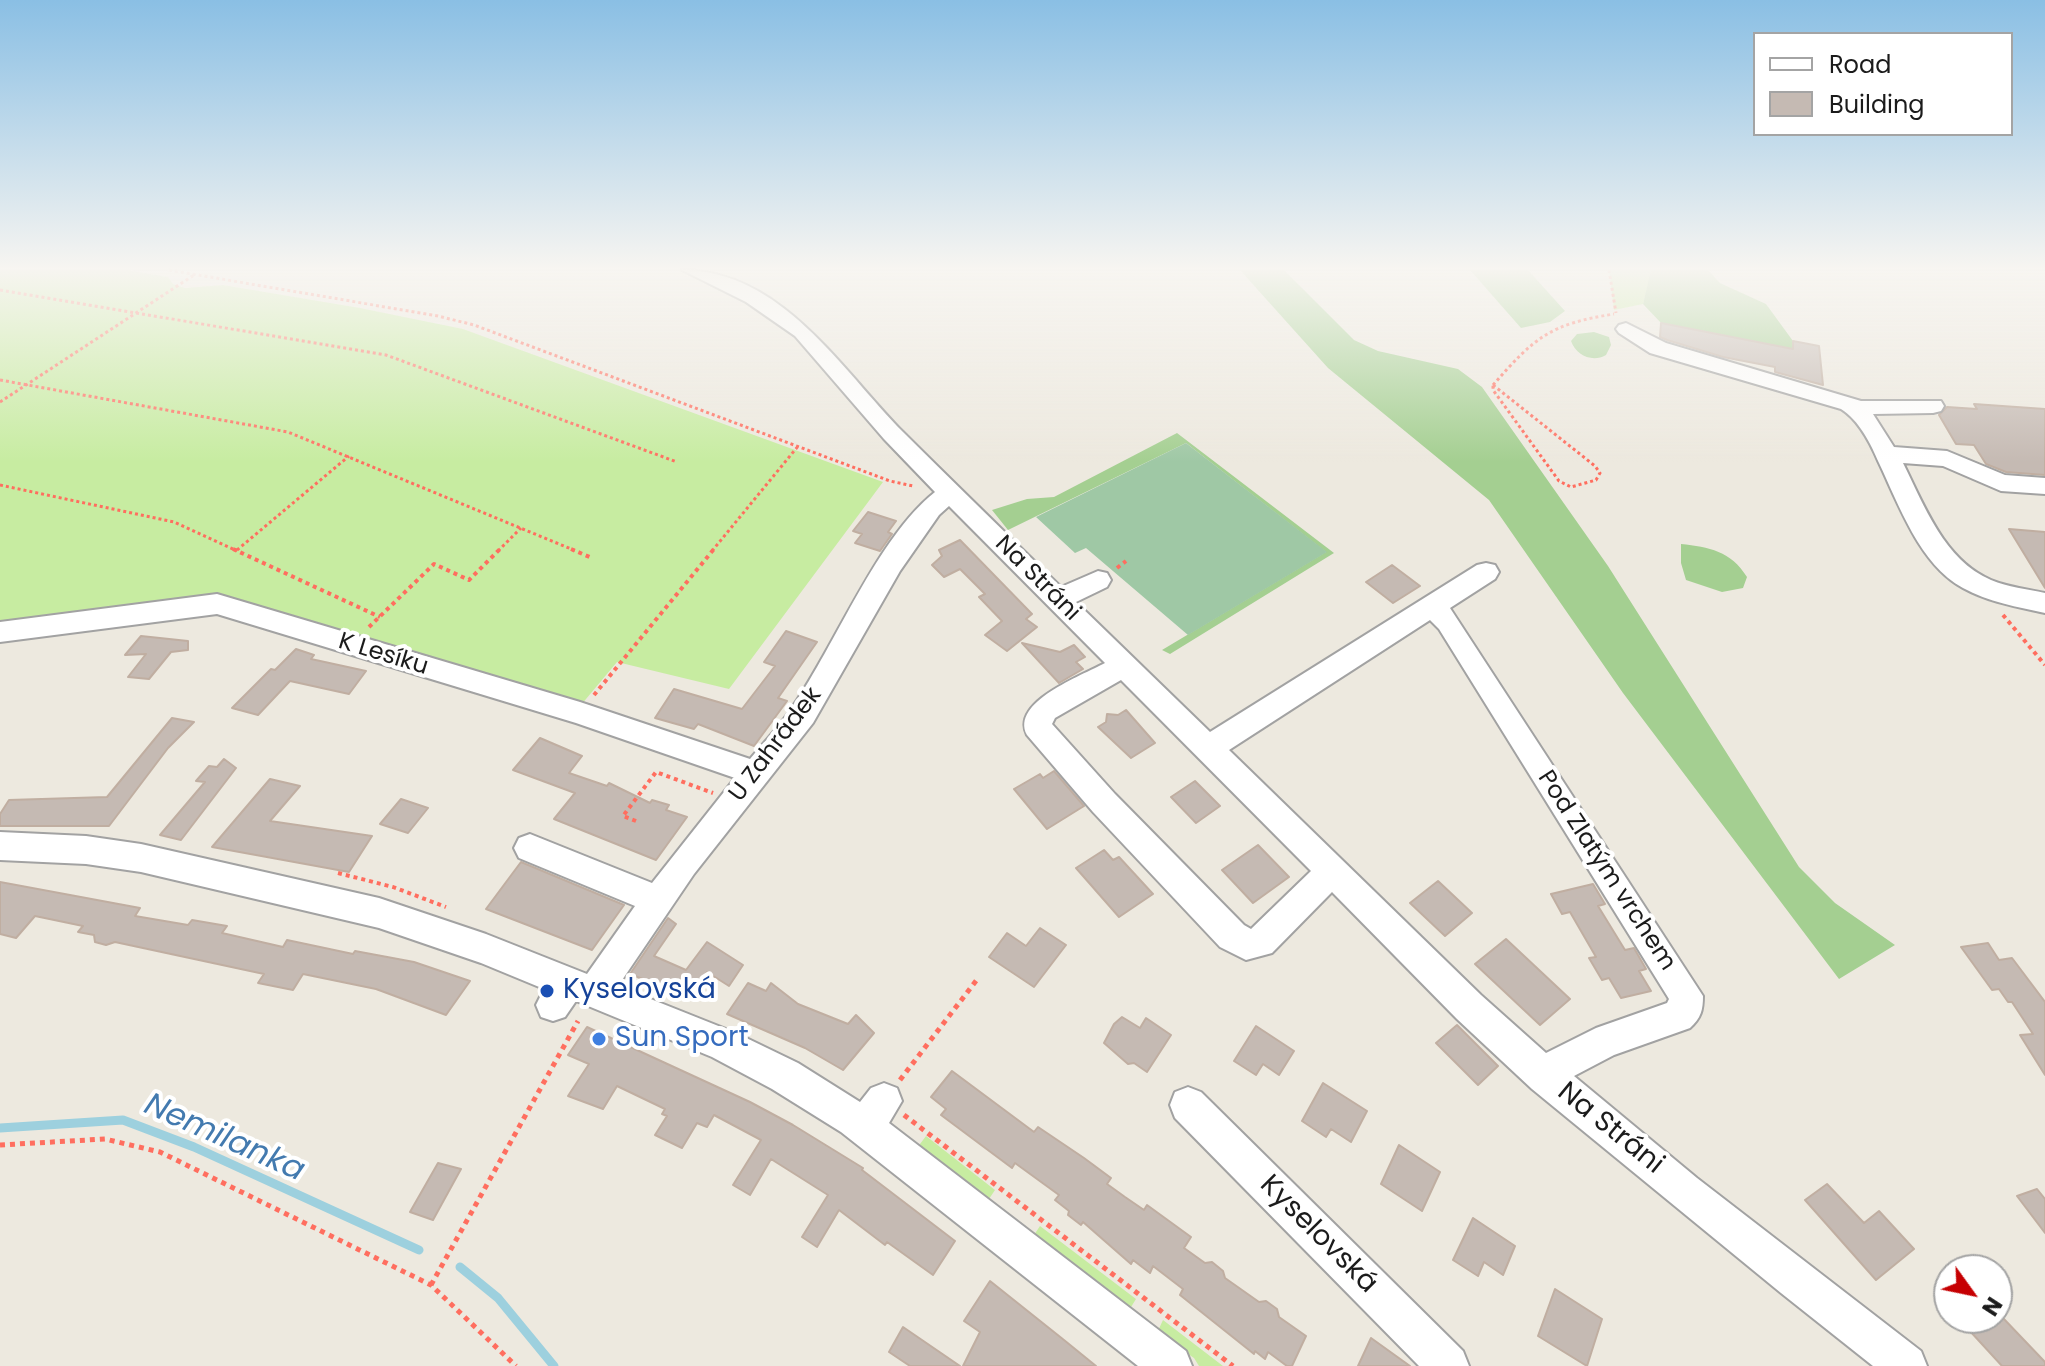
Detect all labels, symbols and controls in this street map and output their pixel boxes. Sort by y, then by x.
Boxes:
legend [1753,32,2013,136]
text: Road [1829,48,1891,81]
text: Building [1829,88,1925,121]
street label: Na Stráni [988,530,1086,628]
street label: K Lesíku [335,628,431,682]
street label: U Zahrádek [724,682,828,808]
street label: Pod Zlatým vrchem [1531,766,1681,976]
place label: Kyselovská [563,974,716,1008]
marker: Kyselovská [538,982,556,1000]
place label: Sun Sport [615,1022,749,1056]
marker: Sun Sport [590,1030,608,1048]
street label: Na Stráni [1550,1076,1670,1182]
water label: Nemilanka [138,1087,310,1191]
street label: Kyselovská [1252,1169,1384,1301]
north arrow [1933,1254,2013,1334]
text: N [1974,1291,2009,1322]

